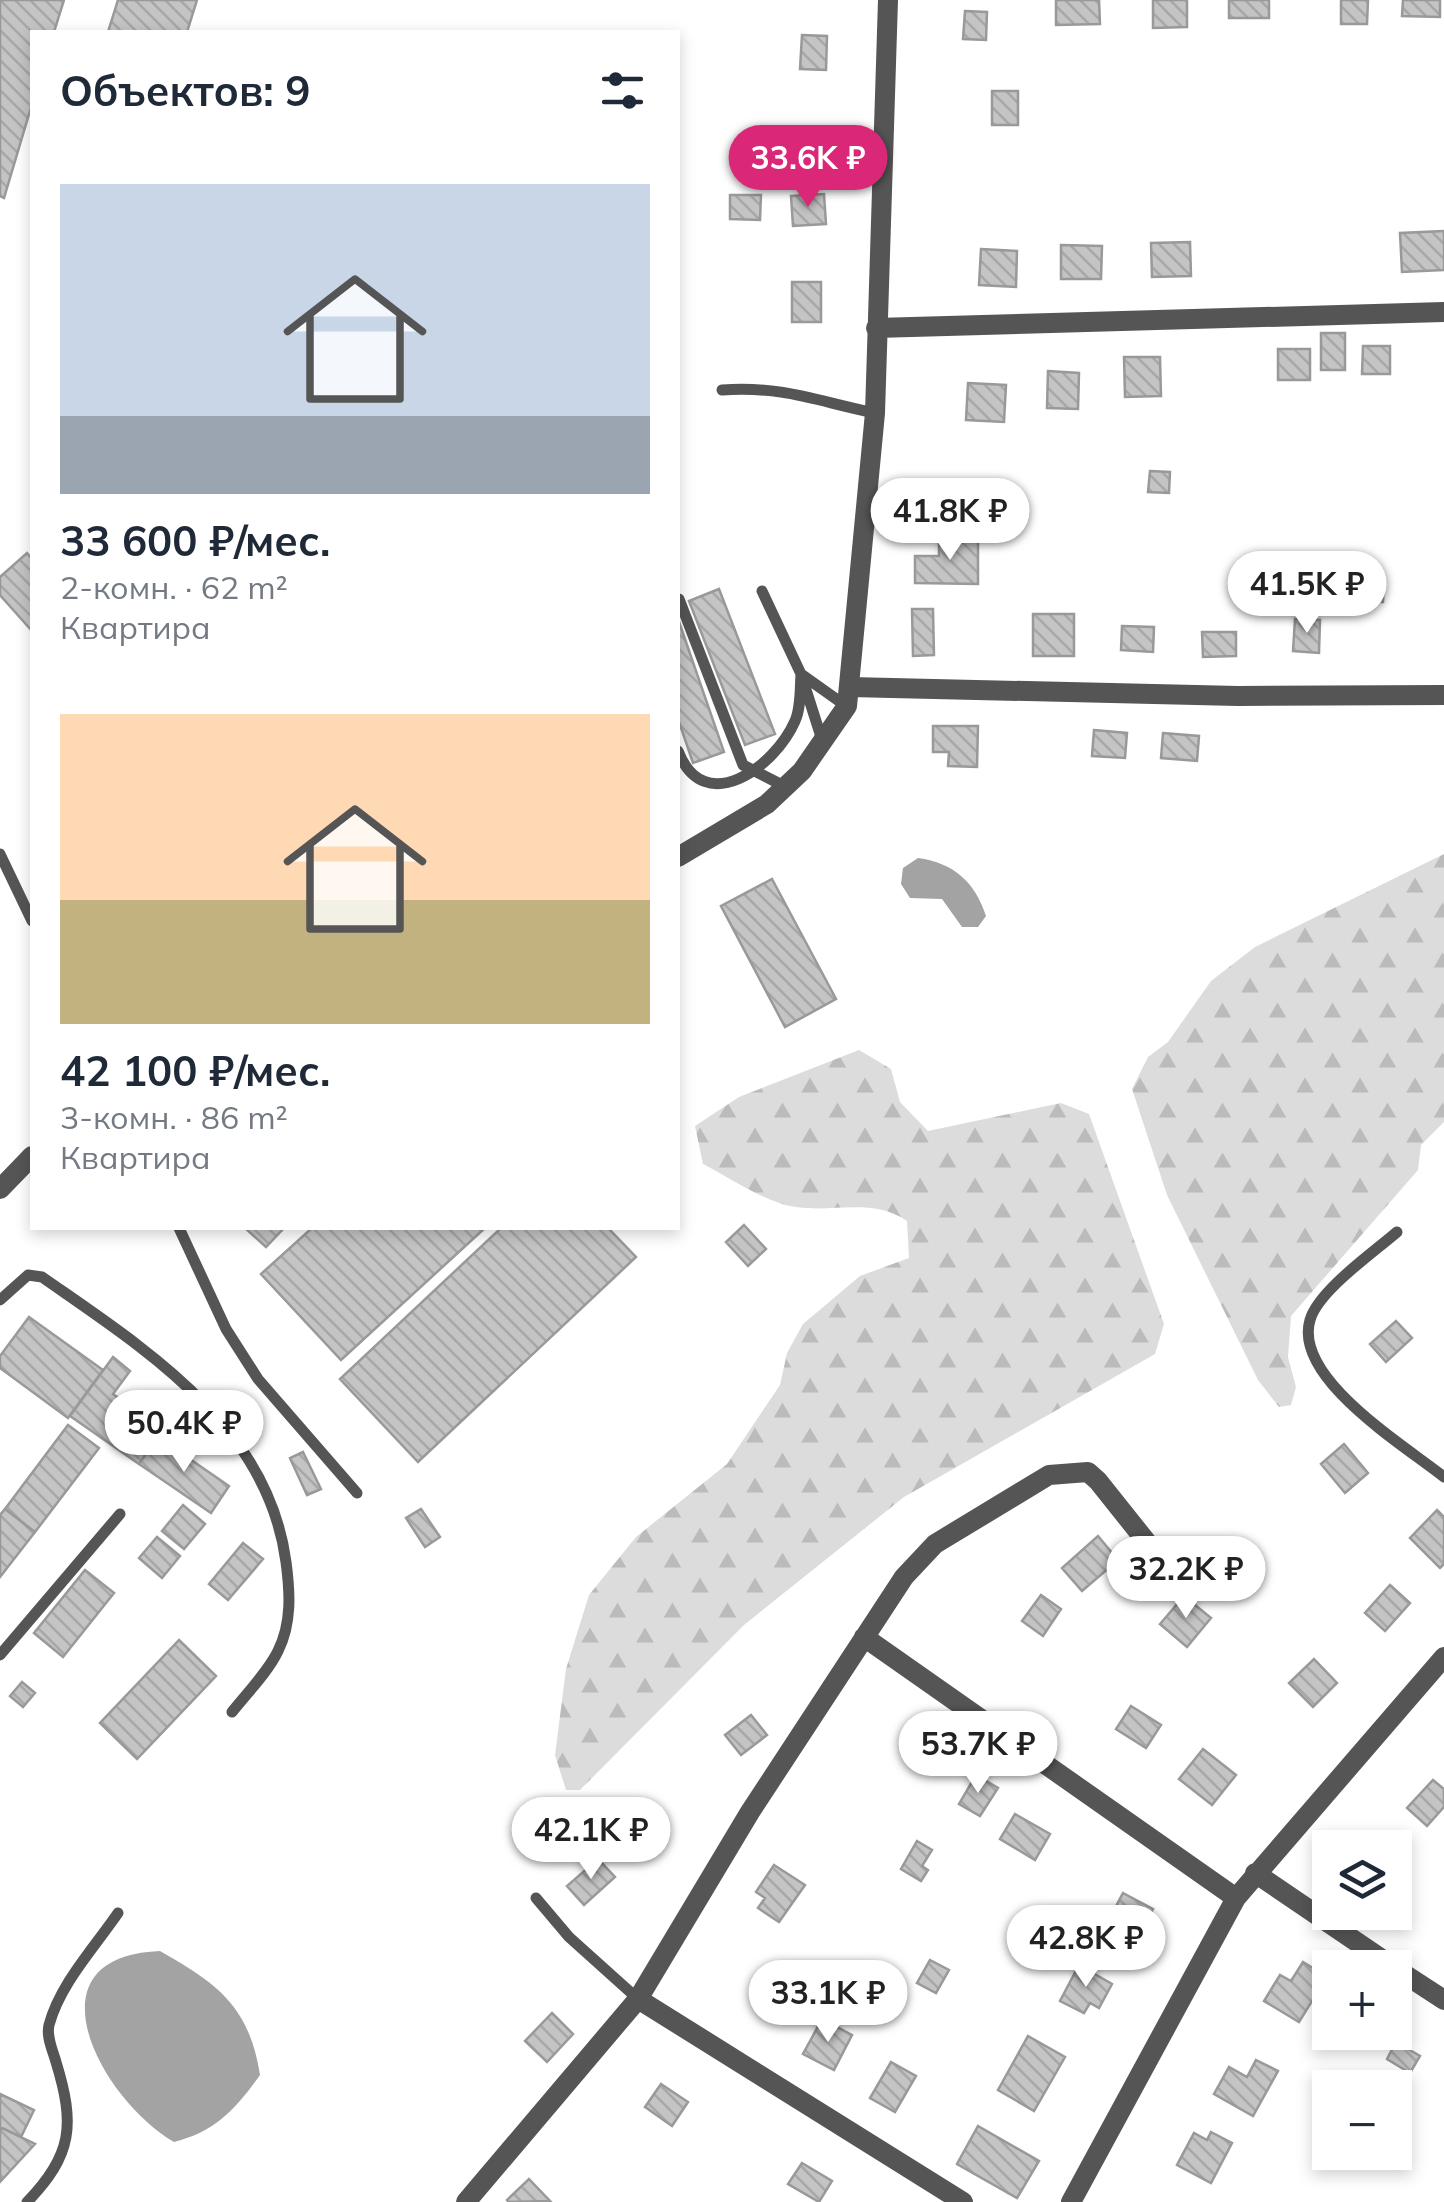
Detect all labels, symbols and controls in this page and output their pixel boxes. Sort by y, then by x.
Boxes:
icon: filters [595,63,650,118]
text: Объектов: 9 [60,64,310,117]
pin: 33.6K ₽ [716,125,900,210]
text: 33.6K ₽ [751,137,865,177]
icon: home [265,249,445,429]
pin: 41.8K ₽ [858,478,1042,563]
text: 41.8K ₽ [893,490,1007,530]
text: 33 600 ₽/мес. [60,514,330,567]
pin: 41.5K ₽ [1215,551,1399,636]
text: 41.5K ₽ [1250,563,1364,603]
text: 2-комн. · 62 m² [60,567,288,607]
text: Квартира [60,607,211,647]
icon: home [265,779,445,959]
text: 42 100 ₽/мес. [60,1044,330,1097]
text: 3-комн. · 86 m² [60,1097,288,1137]
text: Квартира [60,1137,211,1177]
pin: 50.4K ₽ [92,1390,276,1475]
text: 50.4K ₽ [127,1402,241,1442]
pin: 32.2K ₽ [1094,1536,1278,1621]
text: 32.2K ₽ [1129,1548,1243,1588]
pin: 53.7K ₽ [886,1711,1070,1796]
text: 53.7K ₽ [921,1723,1035,1763]
pin: 42.1K ₽ [499,1797,683,1882]
text: 42.1K ₽ [534,1809,648,1849]
map controls [1312,1830,1412,2170]
button: layers [1312,1830,1412,1930]
pin: 42.8K ₽ [994,1905,1178,1990]
text: 42.8K ₽ [1029,1917,1143,1957]
button: + [1312,1950,1412,2050]
pin: 33.1K ₽ [736,1960,920,2045]
text: 33.1K ₽ [771,1972,885,2012]
button: − [1312,2070,1412,2170]

